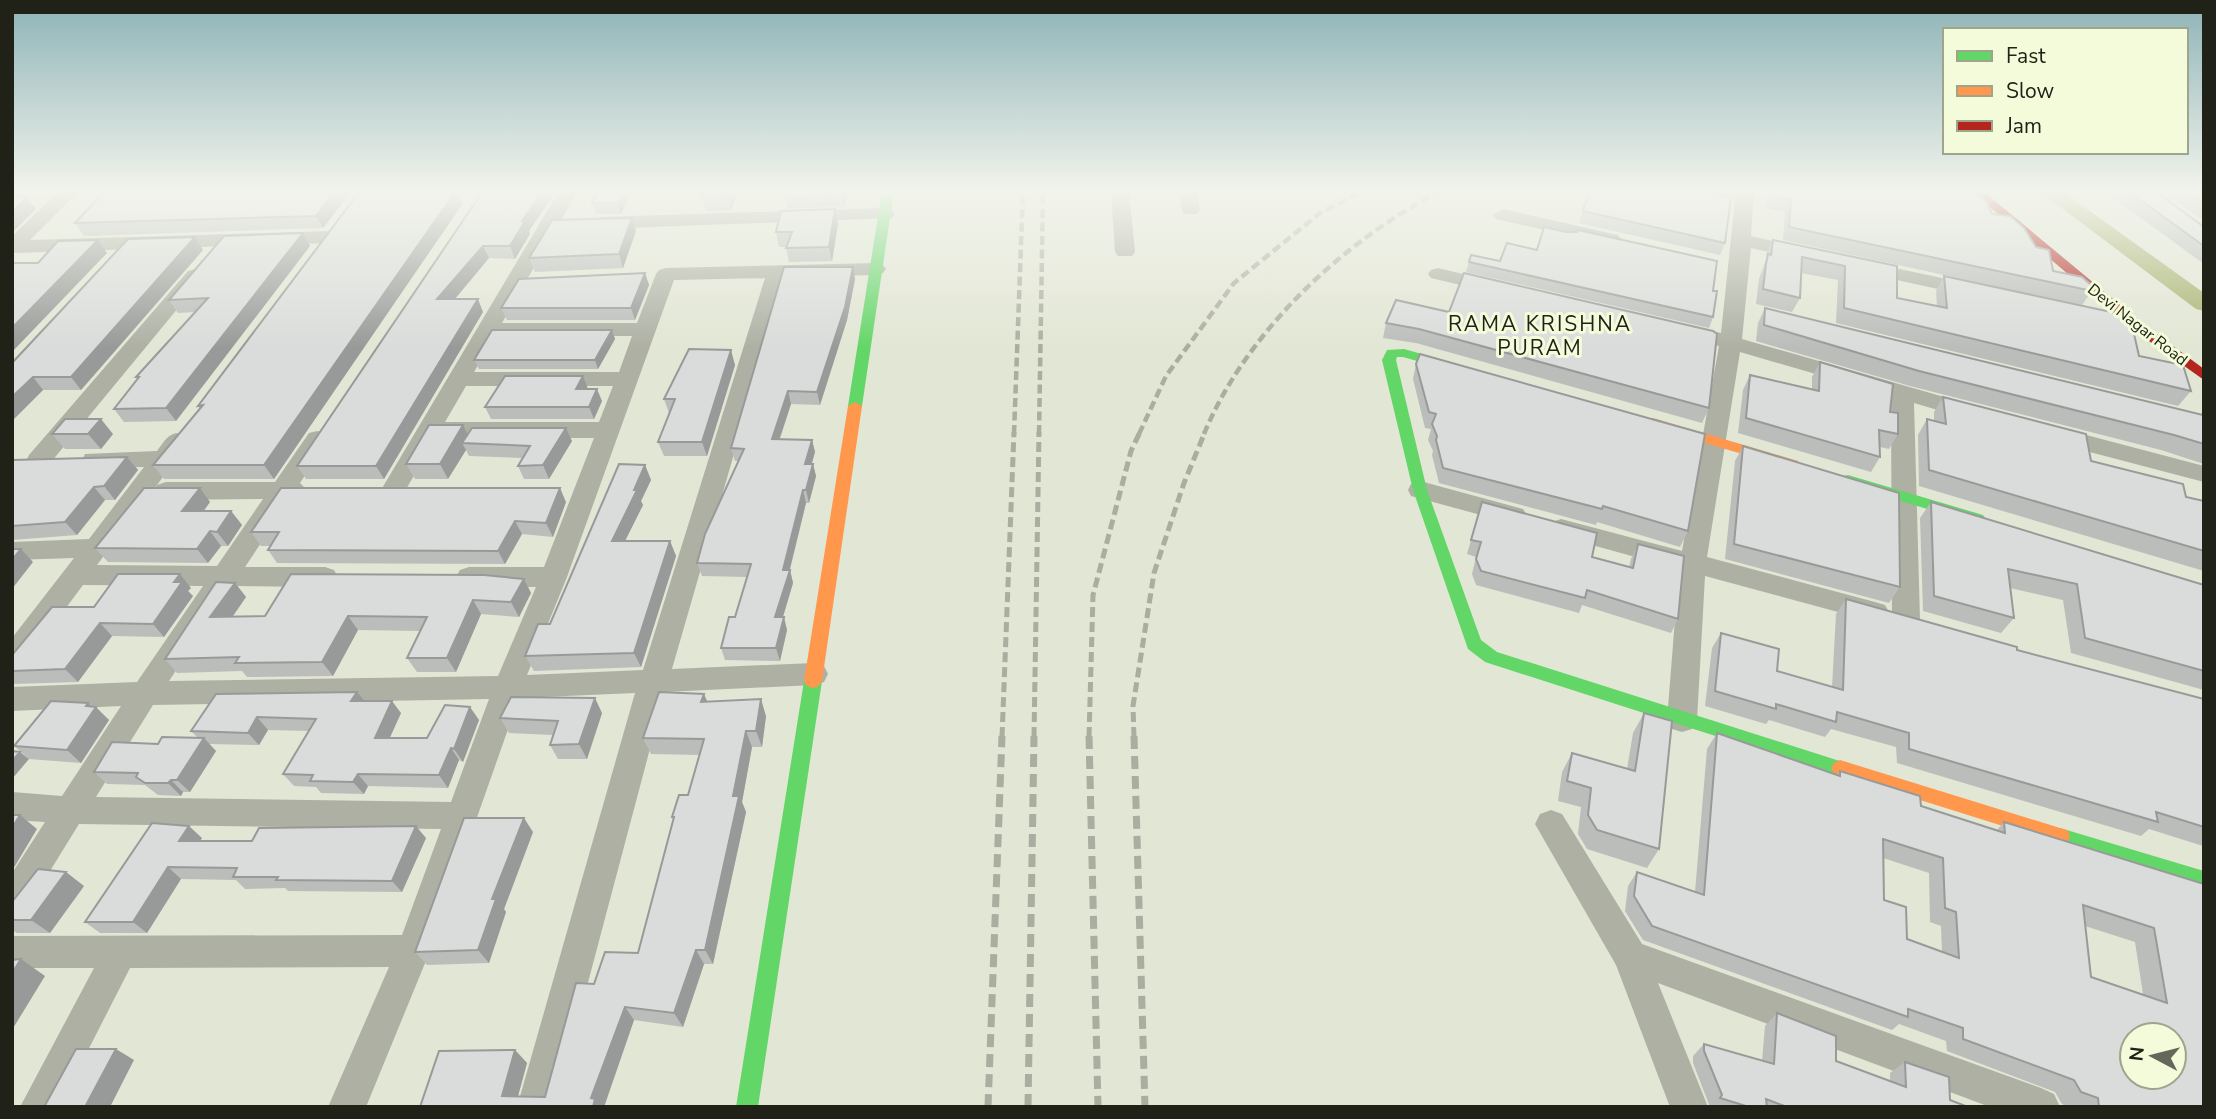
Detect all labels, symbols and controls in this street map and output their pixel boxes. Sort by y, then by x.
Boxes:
legend [1943,28,2188,154]
text: Fast [2006,42,2046,70]
text: Slow [2006,77,2055,105]
text: Jam [2005,112,2042,140]
street label: Devi Nagar Road [2083,279,2192,371]
district label: RAMA KRISHNA PURAM [1448,310,1632,362]
north arrow [2118,1021,2188,1091]
text: N [2123,1045,2151,1063]

